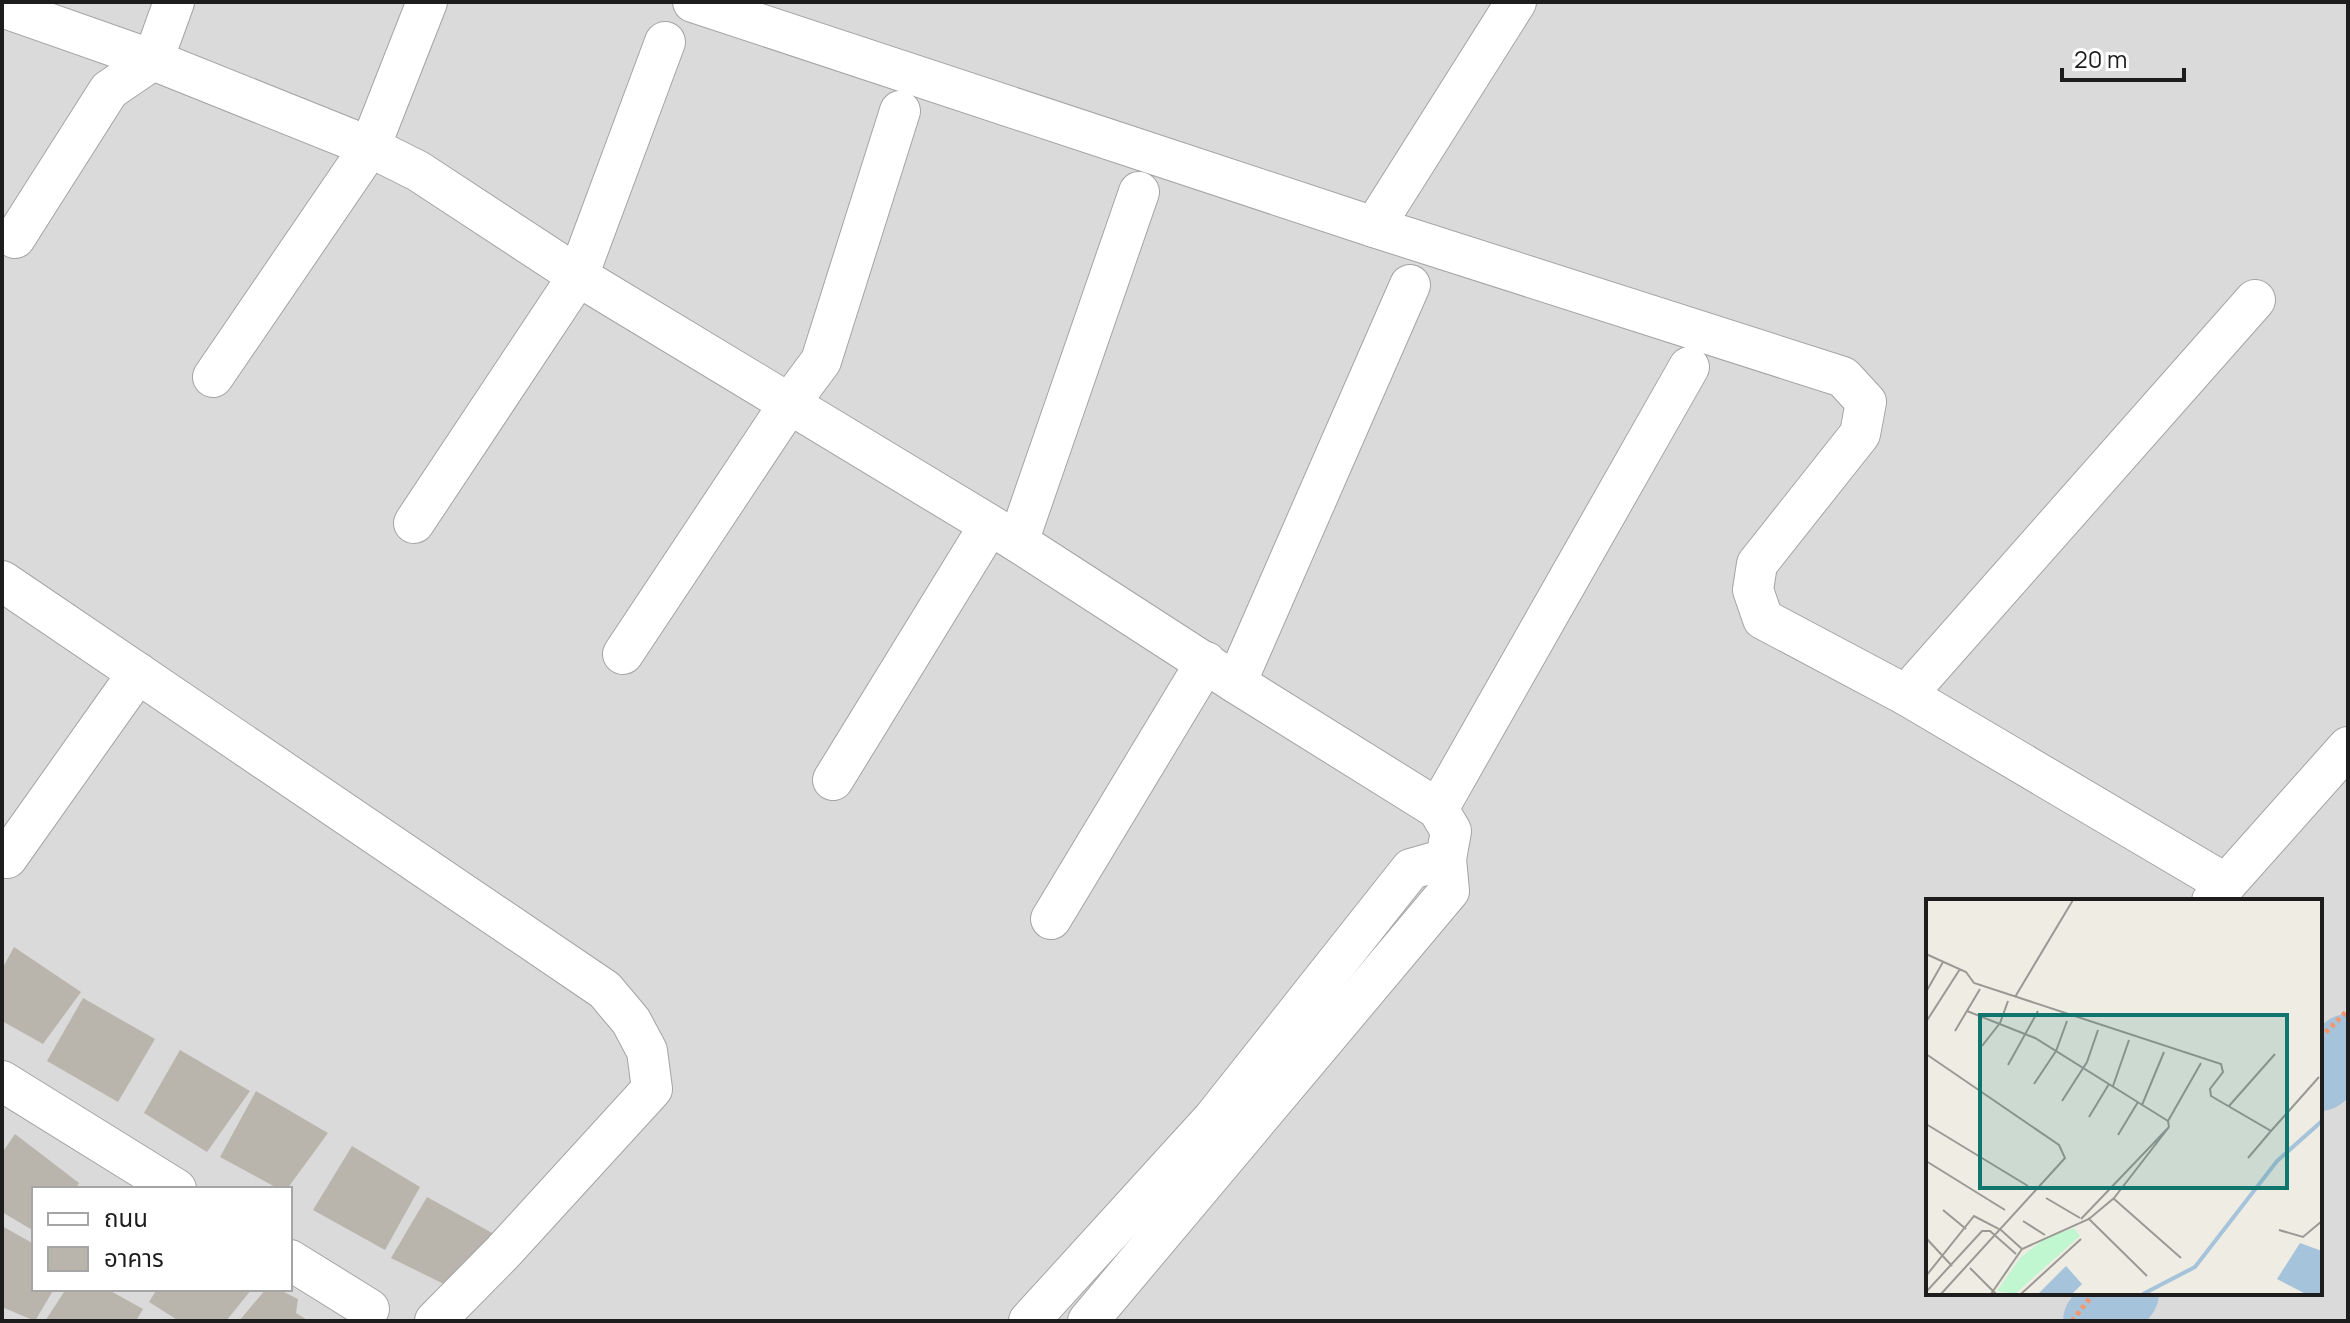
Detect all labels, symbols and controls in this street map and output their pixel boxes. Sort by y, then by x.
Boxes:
scale bar [2062,32,2184,82]
text: 20 m [2074,42,2127,75]
inset map [1926,899,2322,1295]
legend [32,1187,292,1291]
text: ถนน [104,1201,148,1234]
text: อาคาร [104,1241,164,1274]

